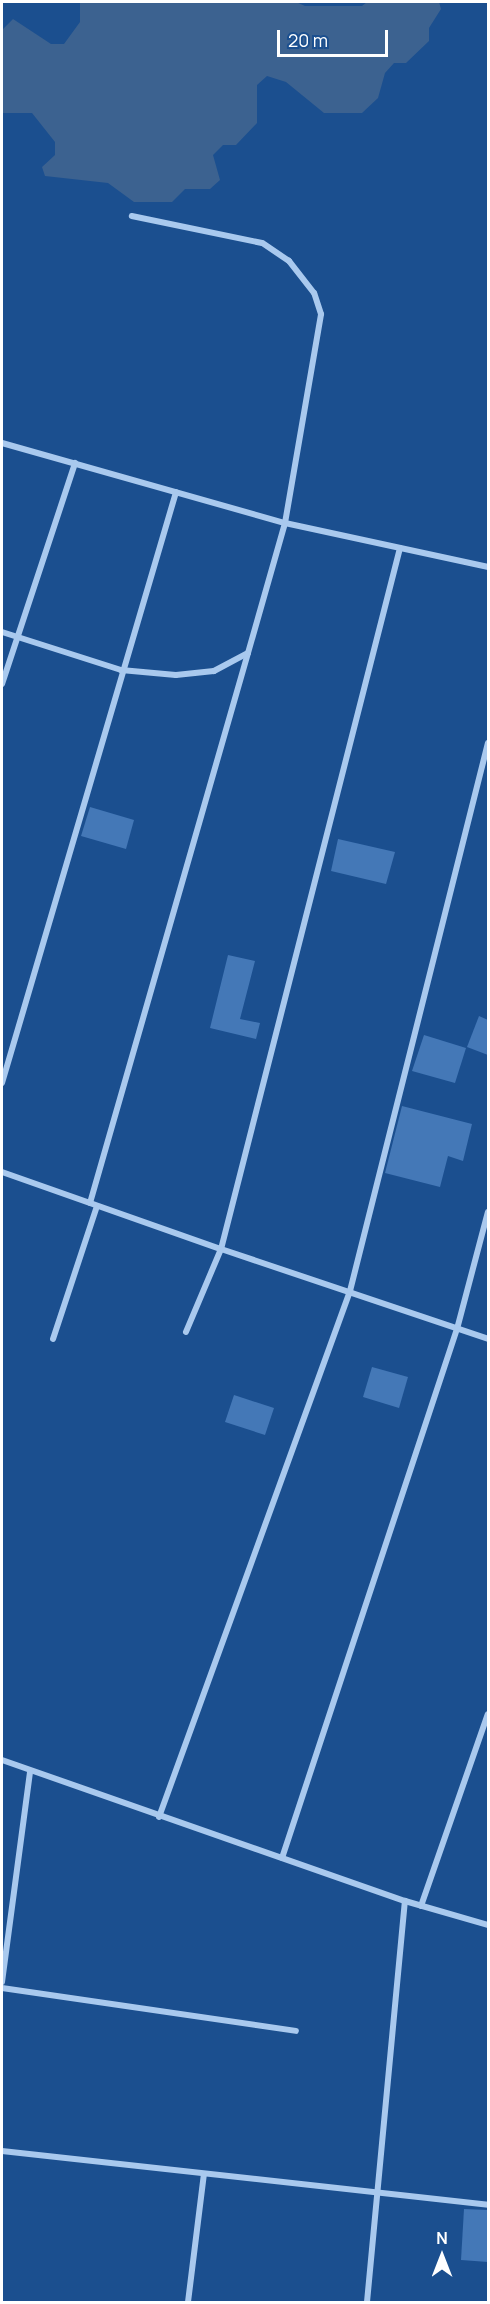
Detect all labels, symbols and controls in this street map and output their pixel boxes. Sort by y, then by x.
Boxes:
scale bar [280,18,391,56]
text: 20 m [288,28,328,52]
north arrow [412,2226,472,2286]
text: N [436,2227,448,2249]

